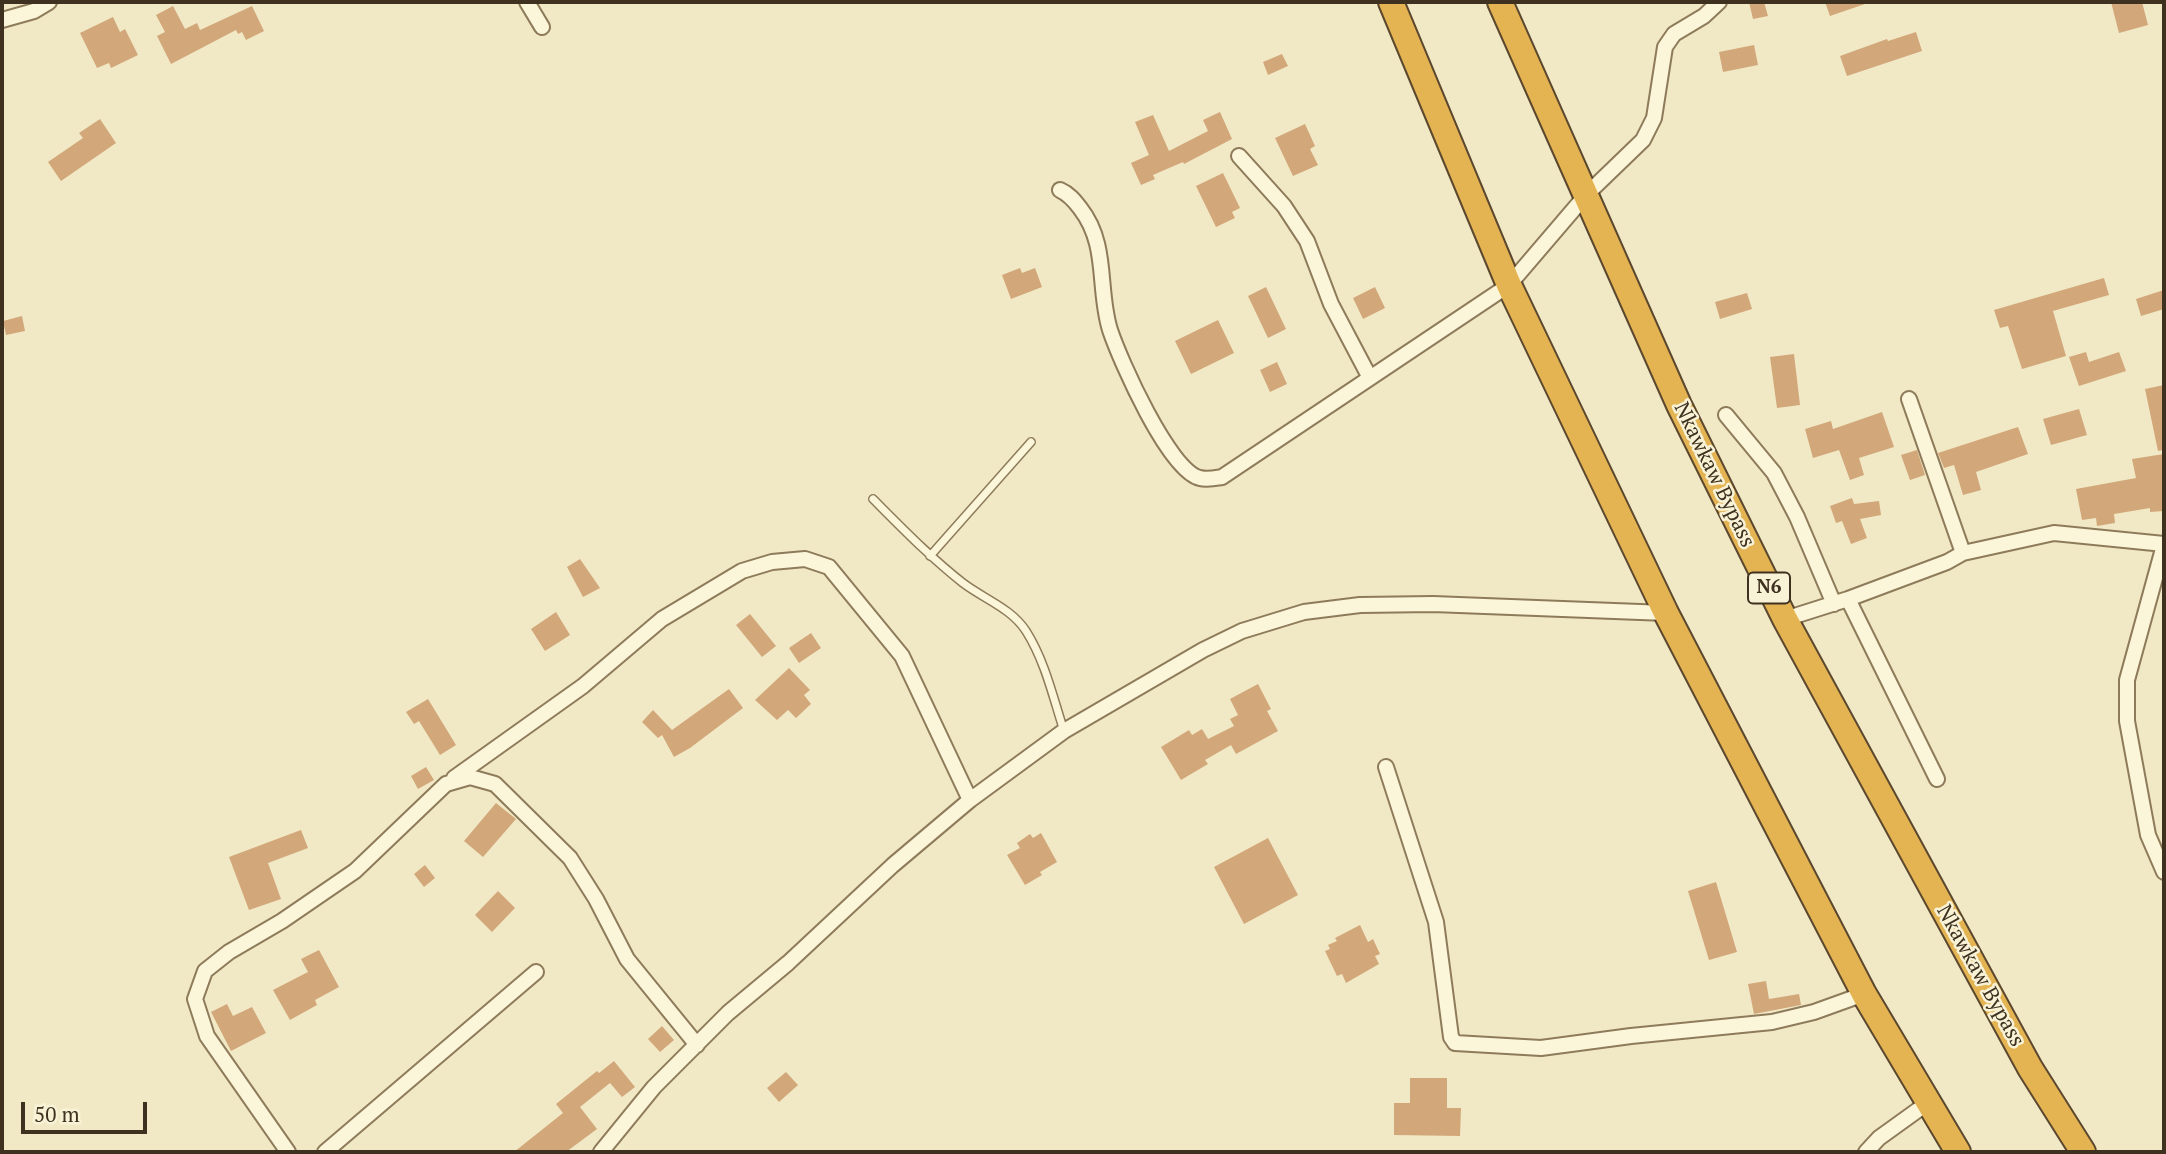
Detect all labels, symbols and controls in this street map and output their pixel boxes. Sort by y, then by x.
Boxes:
street label: Nkawkaw Bypass [1668,398,1760,552]
road number: N6 [1748,572,1790,604]
street label: Nkawkaw Bypass [1931,901,2029,1051]
scale bar [24,1088,150,1132]
text: 50 m [34,1100,80,1128]

